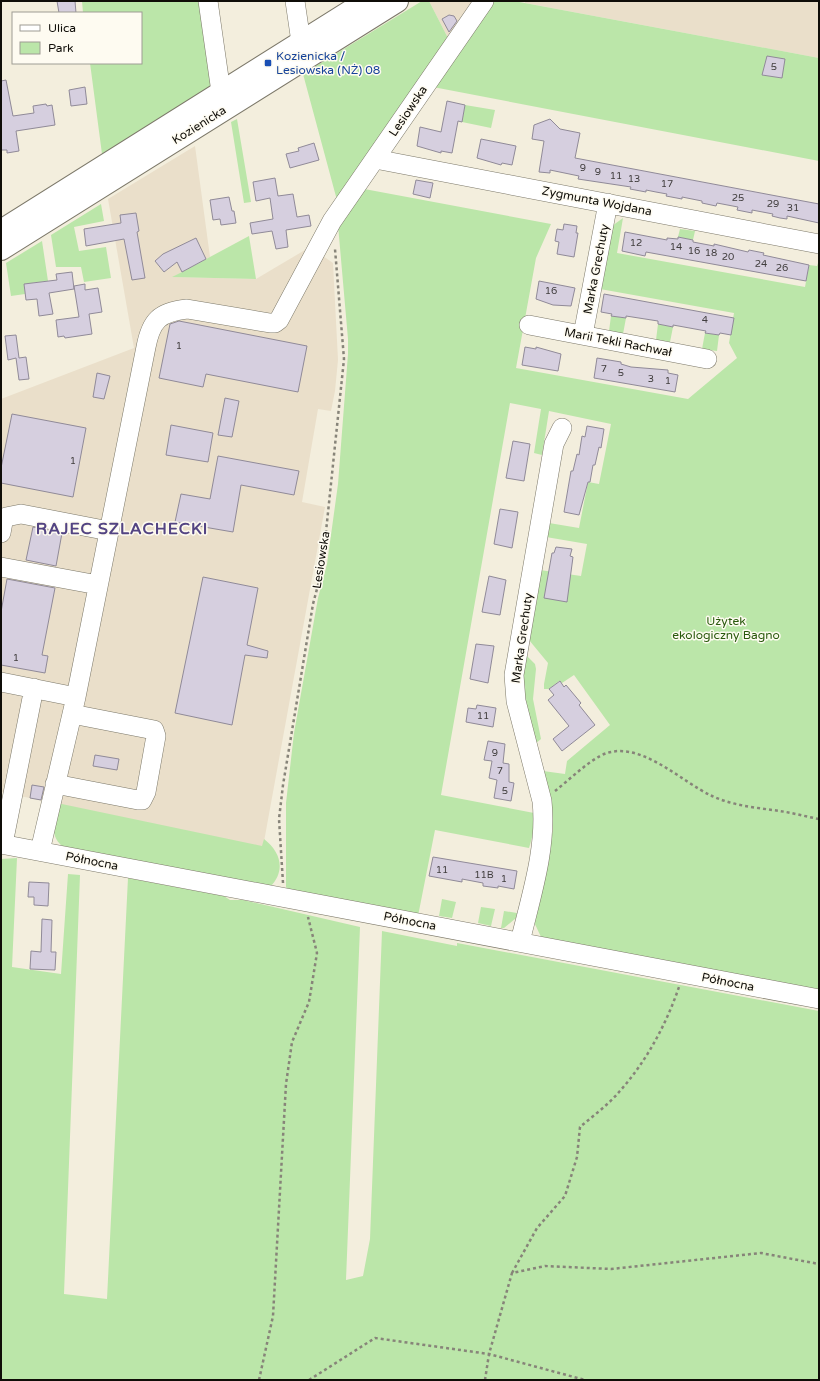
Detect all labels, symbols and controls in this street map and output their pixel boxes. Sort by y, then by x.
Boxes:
legend [12,12,142,64]
text: Ulica [48,21,76,35]
text: Park [48,41,74,55]
place label: Kozienicka / Lesiowska (NŻ) 08 [276,49,380,77]
marker: Kozienicka / Lesiowska (NŻ) 08 [263,58,273,68]
house number: 5 [771,61,777,73]
street label: Lesiowska [386,83,430,139]
street label: Kozienicka [169,103,229,147]
house number: 9 [580,162,586,174]
house number: 9 [595,166,601,178]
house number: 11 [610,170,622,182]
house number: 13 [628,173,640,185]
house number: 17 [661,178,673,190]
street label: Zygmunta Wojdana [541,183,653,219]
house number: 25 [732,192,744,204]
house number: 29 [767,198,779,210]
house number: 31 [787,202,799,214]
street label: Marka Grechuty [580,222,612,315]
house number: 12 [630,237,642,249]
house number: 14 [670,241,682,253]
house number: 16 [688,245,700,257]
house number: 18 [705,247,717,259]
house number: 20 [722,251,734,263]
house number: 24 [755,258,767,270]
house number: 26 [776,262,788,274]
house number: 16 [545,285,557,297]
house number: 4 [702,314,708,326]
street label: Marii Tekli Rachwał [563,325,674,359]
house number: 1 [176,340,182,352]
house number: 7 [601,363,607,375]
house number: 5 [618,367,624,379]
house number: 3 [648,373,654,385]
house number: 1 [665,375,671,387]
house number: 1 [70,455,76,467]
district label: RAJEC SZLACHECKI [36,519,208,539]
street label: Lesiowska [310,530,332,590]
street label: Marka Grechuty [509,591,535,684]
park label: Użytek ekologiczny Bagno [672,614,780,642]
house number: 1 [13,652,19,664]
house number: 11 [477,710,489,722]
house number: 9 [492,747,498,759]
house number: 7 [497,765,503,777]
house number: 5 [502,785,508,797]
street label: Północna [64,849,120,873]
house number: 11 [436,864,448,876]
house number: 11B [474,869,494,881]
house number: 1 [501,873,507,885]
street label: Północna [382,909,438,933]
street label: Północna [700,970,756,994]

